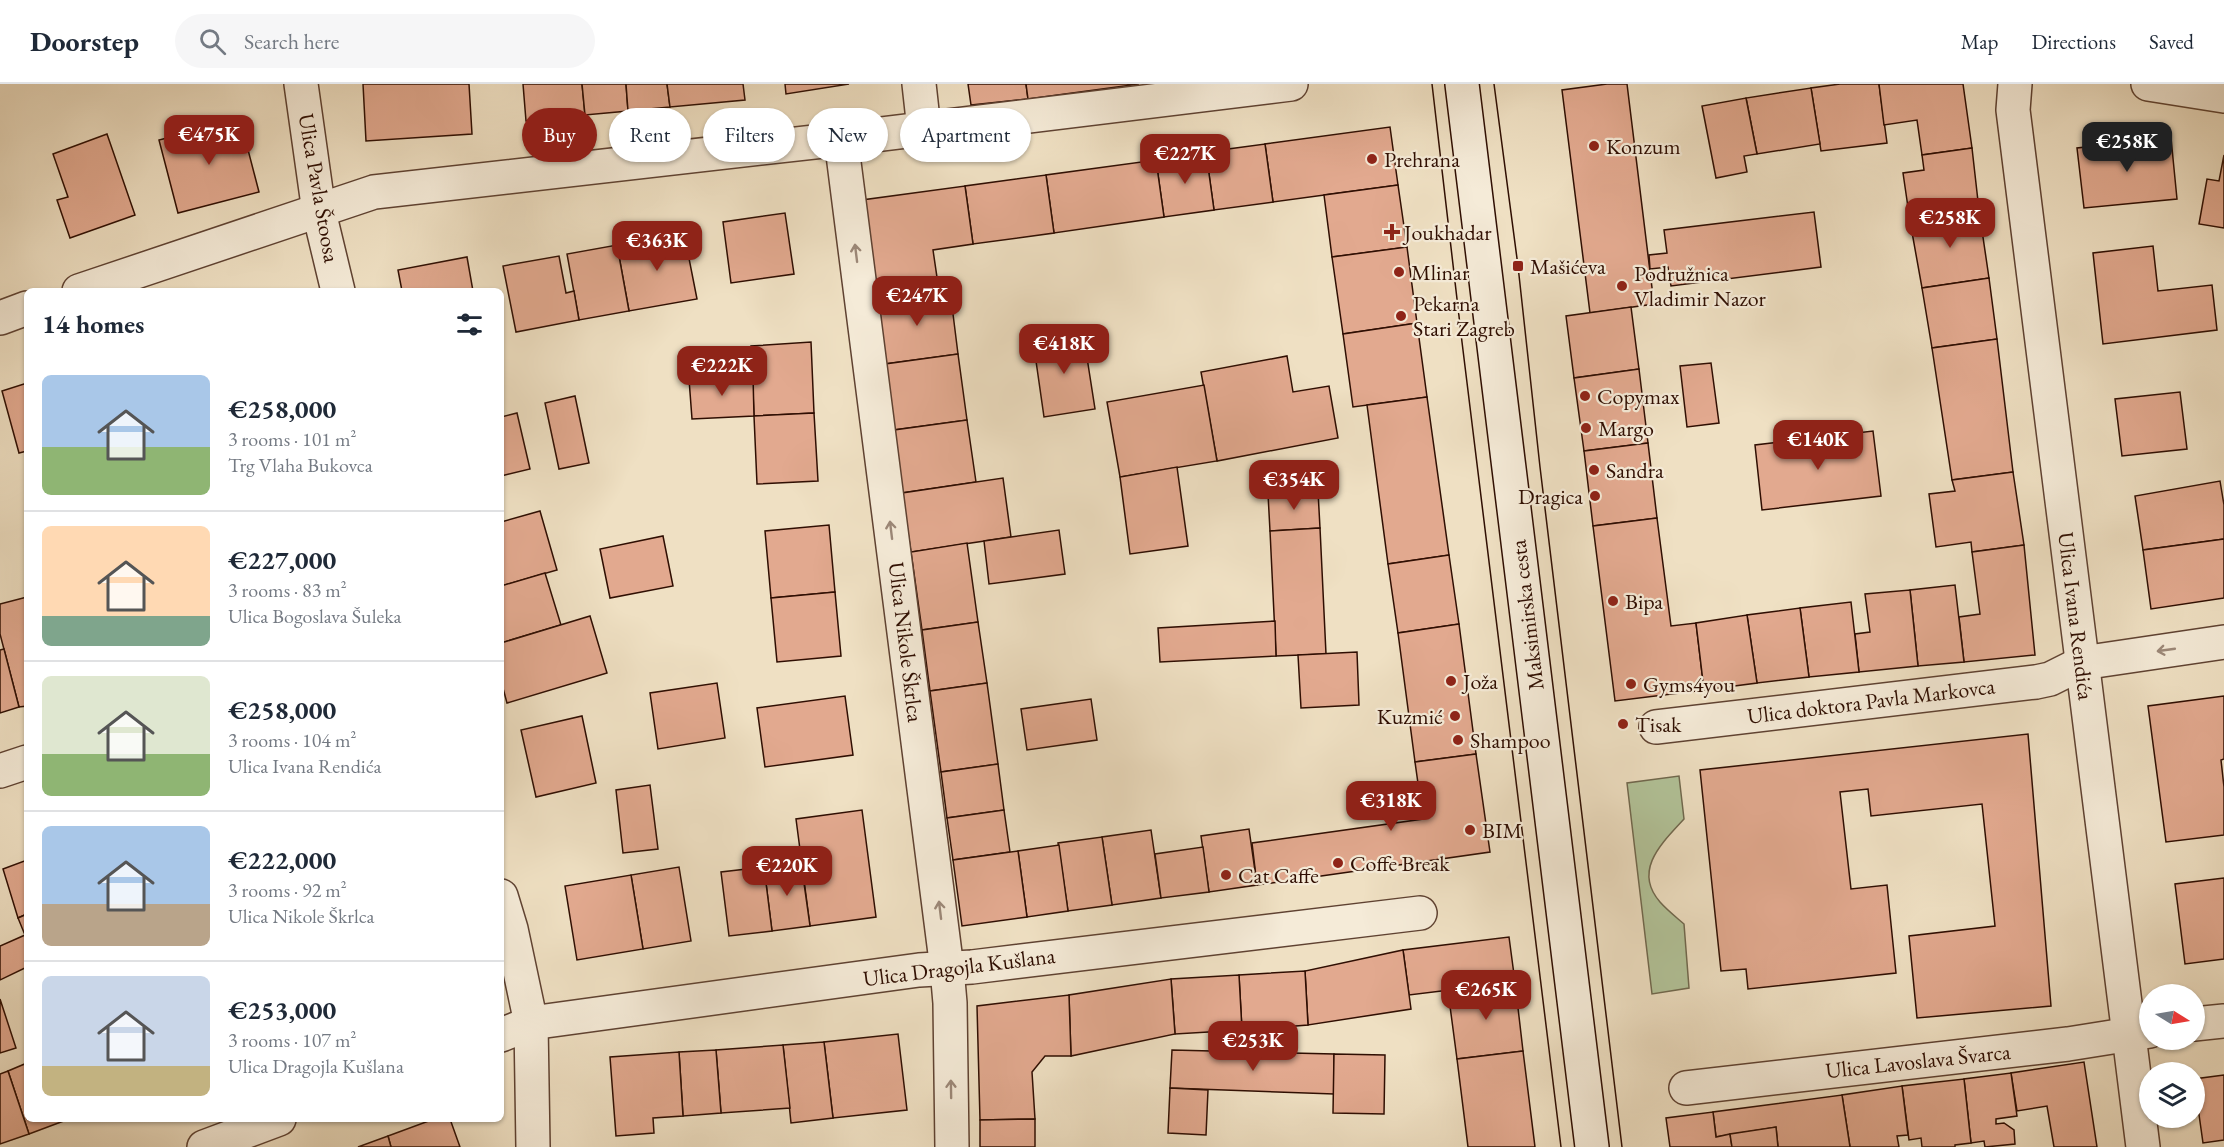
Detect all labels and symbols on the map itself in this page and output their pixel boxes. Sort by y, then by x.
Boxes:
street label: Ulica Pavla Štoosa [292,111,346,265]
pin: €475K [167,115,251,166]
pin: €258K [2085,122,2169,173]
place label: Konzum [1606,132,1681,161]
pin: €227K [1143,134,1227,185]
marker: Konzum [1587,139,1601,153]
place label: Prehrana [1384,145,1460,174]
marker: Prehrana [1365,152,1379,166]
pin: €258K [1908,198,1992,249]
place label: Joukhadar [1402,218,1492,247]
pin: €363K [615,221,699,272]
marker: Joukhadar [1385,225,1399,239]
one-way arrow [850,243,861,263]
place label: Mašićeva [1530,252,1606,281]
place label: Mlinar [1411,258,1470,287]
marker: Mašićeva [1511,259,1525,273]
place label: Podružnica Vladimir Nazor [1634,259,1767,313]
marker: Mlinar [1392,265,1406,279]
pin: €247K [875,276,959,327]
marker: Podružnica Vladimir Nazor [1615,279,1629,293]
place label: Pekarna Stari Zagreb [1413,289,1515,343]
marker: Pekarna Stari Zagreb [1394,309,1408,323]
pin: €418K [1022,324,1106,375]
pin: €222K [680,346,764,397]
place label: Copymax [1597,382,1680,411]
marker: Copymax [1578,389,1592,403]
place label: Margo [1598,414,1654,443]
pin: €140K [1776,420,1860,471]
marker: Margo [1579,421,1593,435]
place label: Sandra [1606,456,1664,485]
pin: €354K [1252,460,1336,511]
marker: Sandra [1587,463,1601,477]
place label: Dragica [1518,482,1583,511]
marker: Dragica [1588,489,1602,503]
one-way arrow [886,520,897,540]
street label: Ulica Ivana Rendića [2051,530,2101,702]
street label: Maksimirska cesta [1503,538,1551,692]
street label: Ulica Nikole Škrlca [882,560,930,724]
place label: Bipa [1625,587,1663,616]
marker: Bipa [1606,594,1620,608]
one-way arrow [2157,645,2177,656]
place label: Joža [1461,667,1498,696]
place label: Gyms4you [1643,670,1735,699]
street label: Ulica doktora Pavla Markovca [1745,671,1997,731]
marker: Joža [1444,674,1458,688]
marker: Gyms4you [1624,677,1638,691]
place label: Kuzmić [1377,702,1443,731]
marker: Kuzmić [1448,709,1462,723]
place label: Tisak [1635,710,1682,739]
marker: Tisak [1616,717,1630,731]
place label: Shampoo [1470,726,1551,755]
marker: Shampoo [1451,733,1465,747]
pin: €318K [1349,781,1433,832]
place label: BIM [1482,816,1522,845]
marker: BIM [1463,823,1477,837]
pin: €220K [745,846,829,897]
place label: Coffe Break [1350,849,1450,878]
marker: Coffe Break [1331,856,1345,870]
place label: Cat Caffe [1238,861,1319,890]
marker: Cat Caffe [1219,868,1233,882]
one-way arrow [934,901,945,921]
street label: Ulica Dragojla Kušlana [861,941,1057,993]
pin: €265K [1444,970,1528,1021]
north arrow [2139,984,2205,1050]
pin: €253K [1211,1021,1295,1072]
street label: Ulica Lavoslava Švarca [1824,1037,2012,1085]
one-way arrow [945,1079,957,1099]

